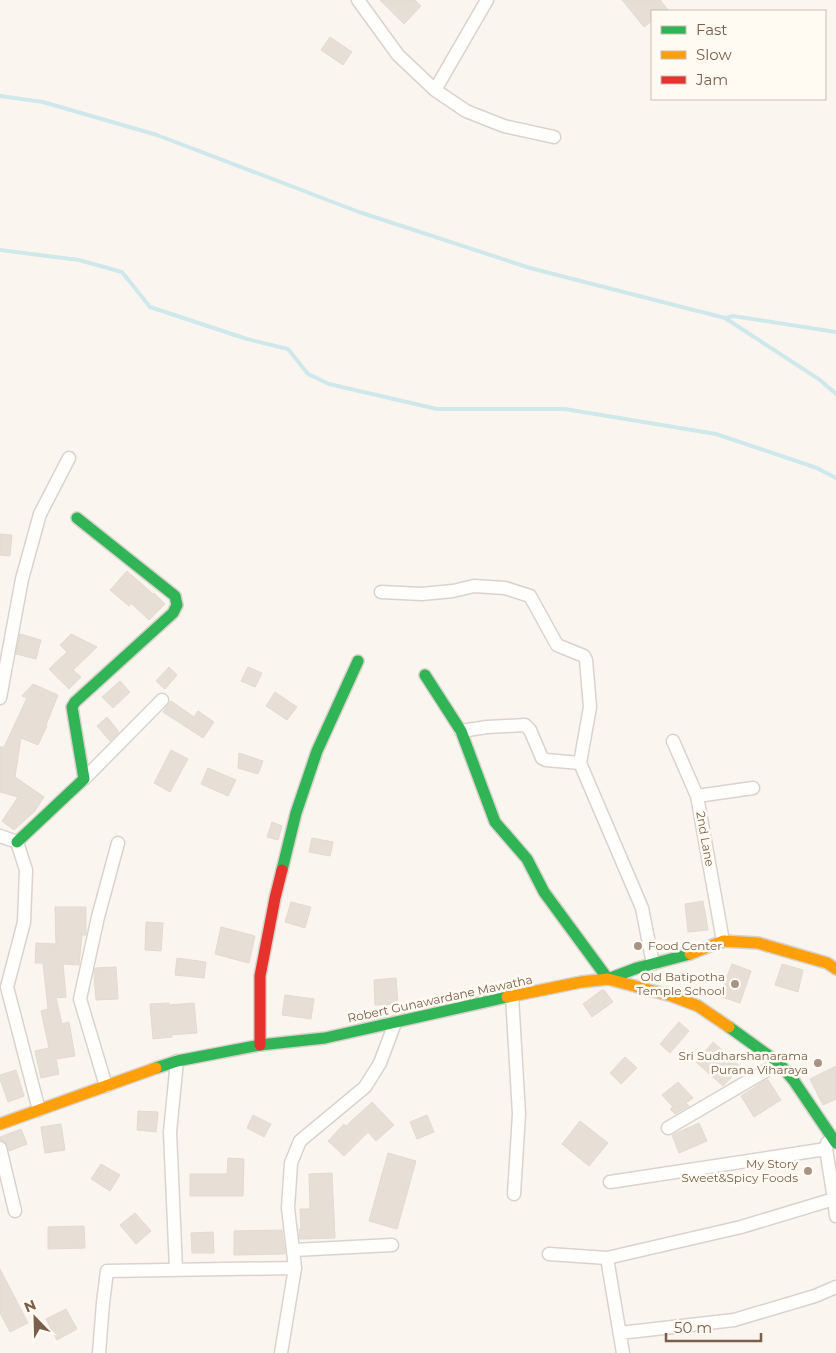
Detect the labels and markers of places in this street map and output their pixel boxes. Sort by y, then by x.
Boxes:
place label: Food Center [648,938,722,953]
marker: Food Center [632,940,644,952]
place label: Old Batipotha Temple School [637,969,725,998]
marker: Old Batipotha Temple School [729,978,741,990]
place label: Sri Sudharshanarama Purana Viharaya [679,1048,808,1077]
marker: Sri Sudharshanarama Purana Viharaya [812,1057,824,1069]
place label: My Story Sweet&Spicy Foods [682,1156,798,1185]
marker: My Story Sweet&Spicy Foods [802,1165,814,1177]

